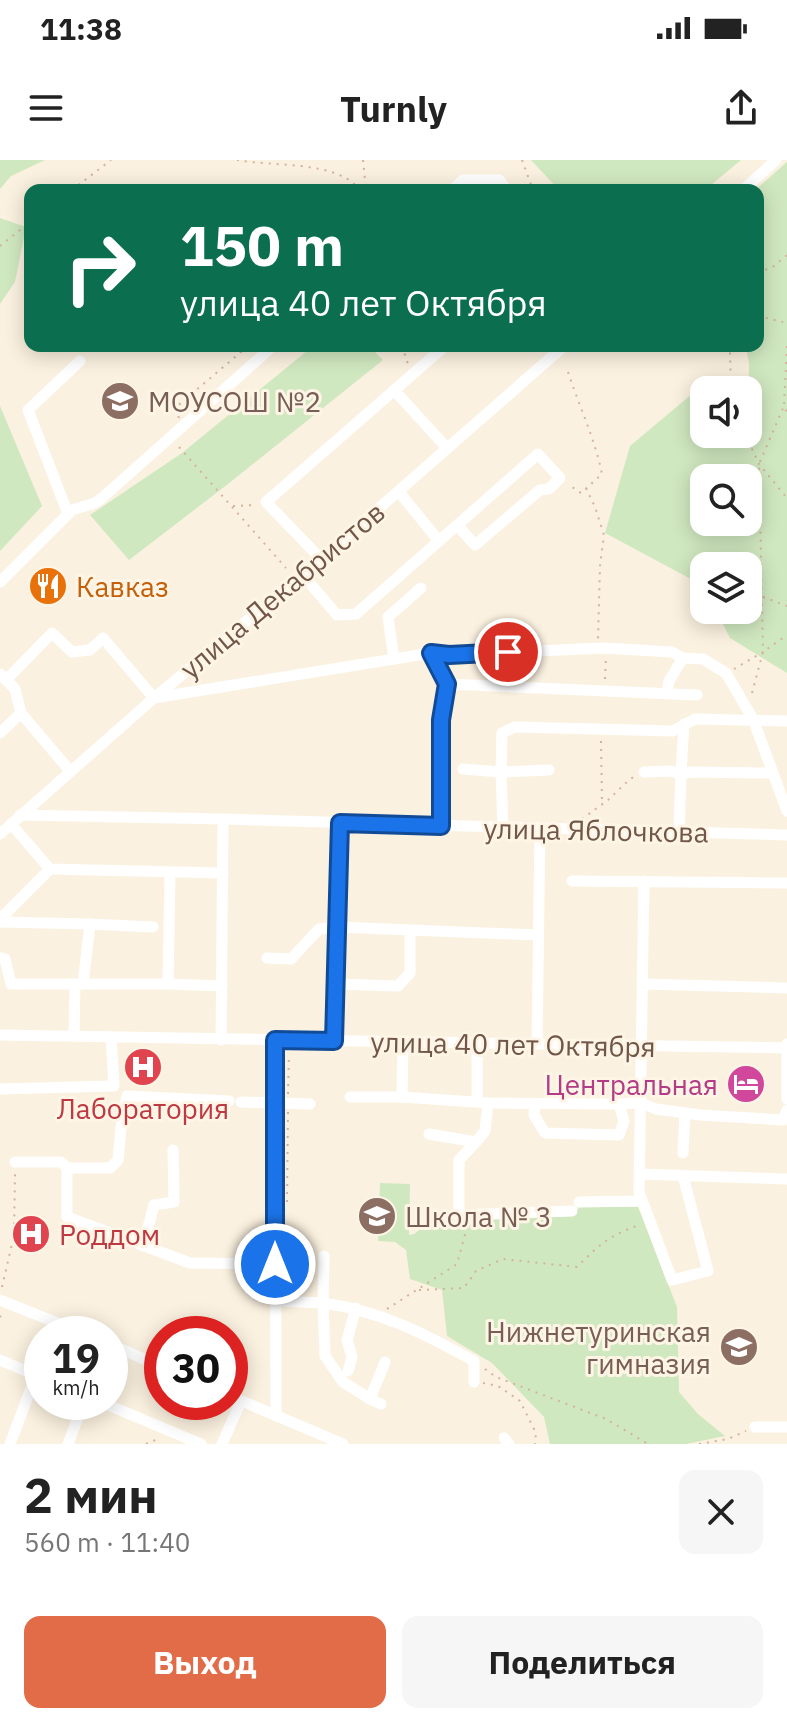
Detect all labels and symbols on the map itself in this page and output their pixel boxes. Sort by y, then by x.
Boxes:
school or university icon: МОУСОШ №2 [99,380,141,422]
place label: МОУСОШ №2 [148,383,321,420]
street label: улица Декабристов [172,493,392,687]
restaurant icon: Кавказ [27,565,69,607]
place label: Кавказ [76,568,169,605]
pin [474,618,542,686]
street label: улица Яблочкова [483,810,709,850]
street label: улица 40 лет Октября [370,1023,656,1065]
hospital icon: Лаборатория [122,1046,164,1088]
hotel icon: Центральная [725,1063,767,1105]
place label: Центральная [544,1066,718,1103]
place label: Лаборатория [57,1090,229,1127]
school or university icon: Школа № 3 [356,1195,398,1237]
place label: Школа № 3 [405,1198,552,1235]
hospital icon: Роддом [10,1213,52,1255]
place label: Роддом [59,1216,160,1253]
position arrow [233,1222,317,1306]
place label: Нижнетуринская гимназия [486,1313,711,1382]
speed limit sign: 30 [144,1316,248,1420]
school or university icon: Нижнетуринская гимназия [718,1326,760,1368]

